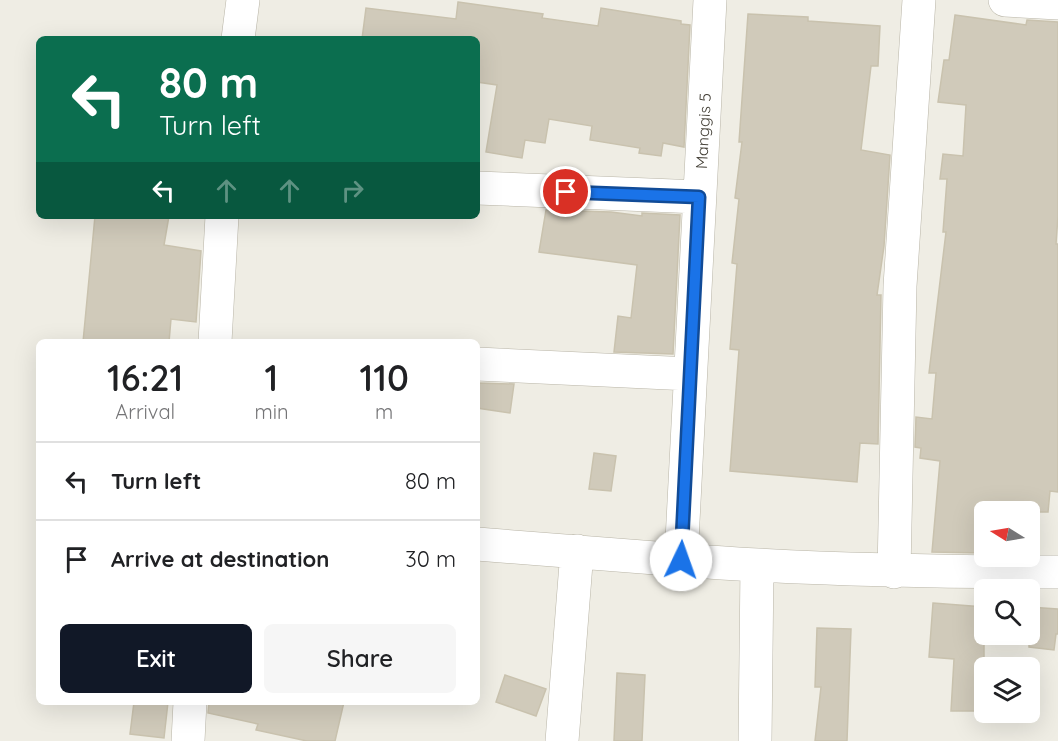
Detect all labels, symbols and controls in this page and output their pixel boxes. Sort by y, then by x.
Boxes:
text: 80 m [159,56,258,109]
icon: left [60,60,138,138]
street label: Manggis 5 [691,92,715,170]
text: Turn left [159,108,261,142]
pin [540,166,591,217]
icon: left [147,174,180,207]
icon: ahead [210,174,243,207]
icon: ahead [273,174,306,207]
icon: right [336,174,369,207]
icon: arrive [549,175,582,208]
text: 16:21 [107,355,183,400]
text: 1 [265,355,278,400]
text: 110 [360,355,409,400]
text: Arrival [115,399,175,424]
text: min [254,399,289,424]
text: m [375,399,393,424]
icon: left [60,465,93,498]
text: Turn left [111,467,201,495]
text: 80 m [405,467,456,495]
north arrow [974,501,1040,567]
map controls [974,501,1040,723]
position arrow [649,528,713,592]
icon: arrive [60,543,93,576]
text: Arrive at destination [111,545,329,573]
text: 30 m [405,545,456,573]
button: search [974,579,1040,645]
button: Exit [60,624,252,693]
button: Share [264,624,456,693]
button: layers [974,657,1040,723]

